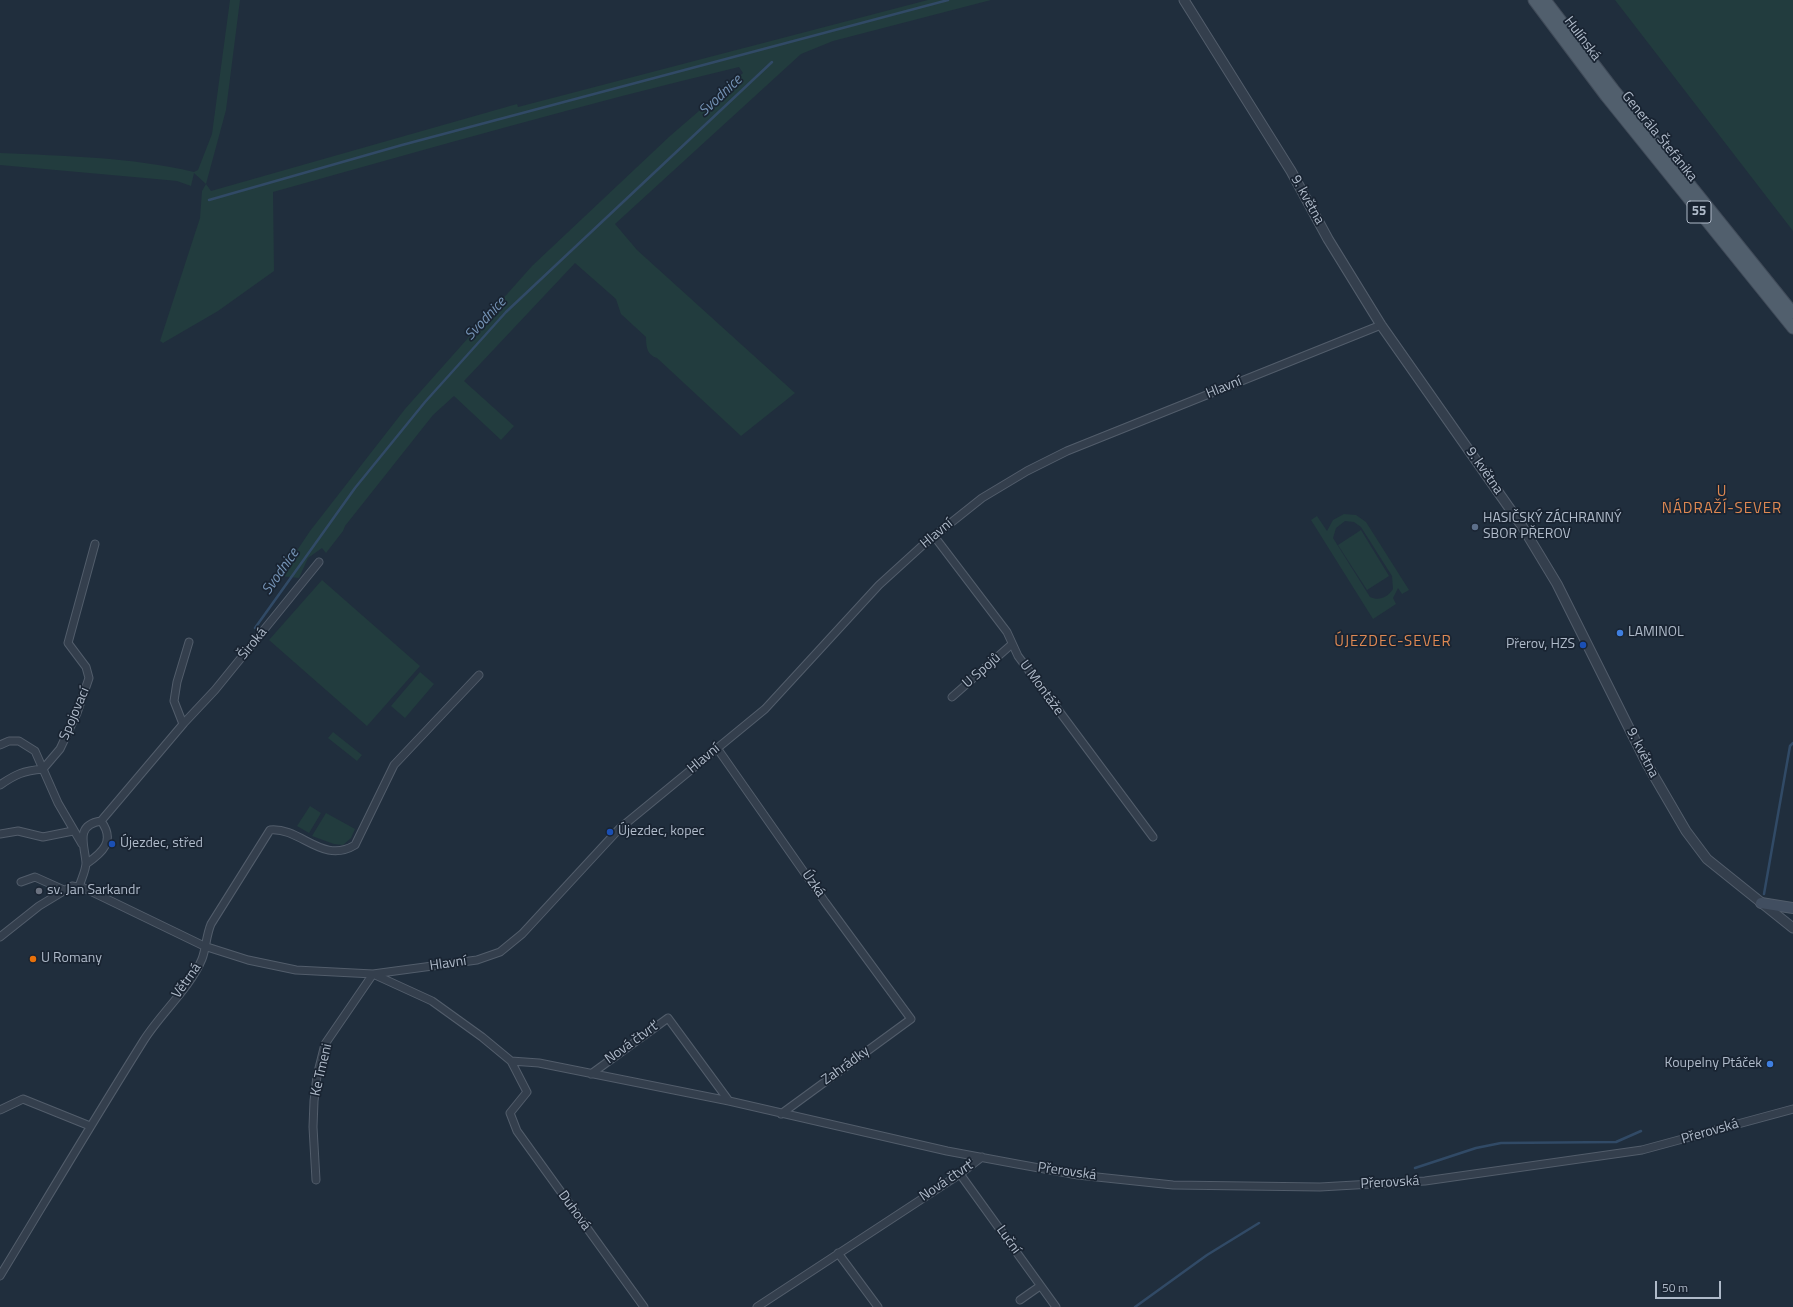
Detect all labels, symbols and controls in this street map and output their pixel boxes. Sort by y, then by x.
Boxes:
street label: Hulínská [1560,14,1604,64]
water label: Svodnice [696,72,746,120]
street label: Generála Štefánika [1618,89,1700,185]
street label: 9. května [1287,172,1327,228]
road number: 55 [1687,201,1711,223]
water label: Svodnice [462,294,510,344]
street label: Hlavní [1204,373,1244,403]
street label: 9. května [1462,444,1506,498]
district label: U NÁDRAŽÍ-SEVER [1662,483,1782,518]
place label: HASIČSKÝ ZÁCHRANNÝ SBOR PŘEROV [1483,511,1622,544]
street label: Hlavní [917,516,957,552]
marker: HASIČSKÝ ZÁCHRANNÝ SBOR PŘEROV [1470,522,1480,532]
water label: Svodnice [259,545,303,599]
street label: Široká [235,625,271,663]
place label: LAMINOL [1628,625,1684,641]
marker: LAMINOL [1615,628,1625,638]
district label: ÚJEZDEC-SEVER [1334,633,1452,651]
place label: Přerov, HZS [1506,637,1575,653]
marker: Přerov, HZS [1578,640,1588,650]
street label: U Spojů [960,650,1004,692]
street label: U Montáže [1015,657,1067,719]
street label: Spojovací [56,685,94,743]
street label: 9. května [1622,725,1662,781]
street label: Hlavní [684,741,724,777]
place label: Újezdec, kopec [618,824,705,840]
marker: Újezdec, kopec [605,827,615,837]
place label: Újezdec, střed [120,836,203,852]
marker: Újezdec, střed [107,839,117,849]
street label: Úzká [798,867,828,901]
place label: sv. Jan Sarkandr [47,883,140,899]
marker: sv. Jan Sarkandr [34,886,44,896]
place label: U Romany [41,951,102,967]
street label: Hlavní [429,953,467,975]
marker: U Romany [28,954,38,964]
street label: Větrná [169,960,205,1002]
street label: Nová čtvrť [602,1018,662,1068]
street label: Ke Tmeni [308,1042,336,1098]
street label: Zahrádky [819,1043,873,1089]
place label: Koupelny Ptáček [1664,1056,1762,1072]
marker: Koupelny Ptáček [1765,1059,1775,1069]
street label: Přerovská [1679,1116,1741,1148]
street label: Nová čtvrť [917,1157,977,1205]
street label: Přerovská [1037,1160,1097,1184]
street label: Přerovská [1360,1173,1420,1193]
street label: Duhová [554,1188,594,1234]
street label: Luční [992,1223,1024,1257]
scale bar [1657,1273,1723,1299]
text: 50 m [1662,1278,1688,1297]

